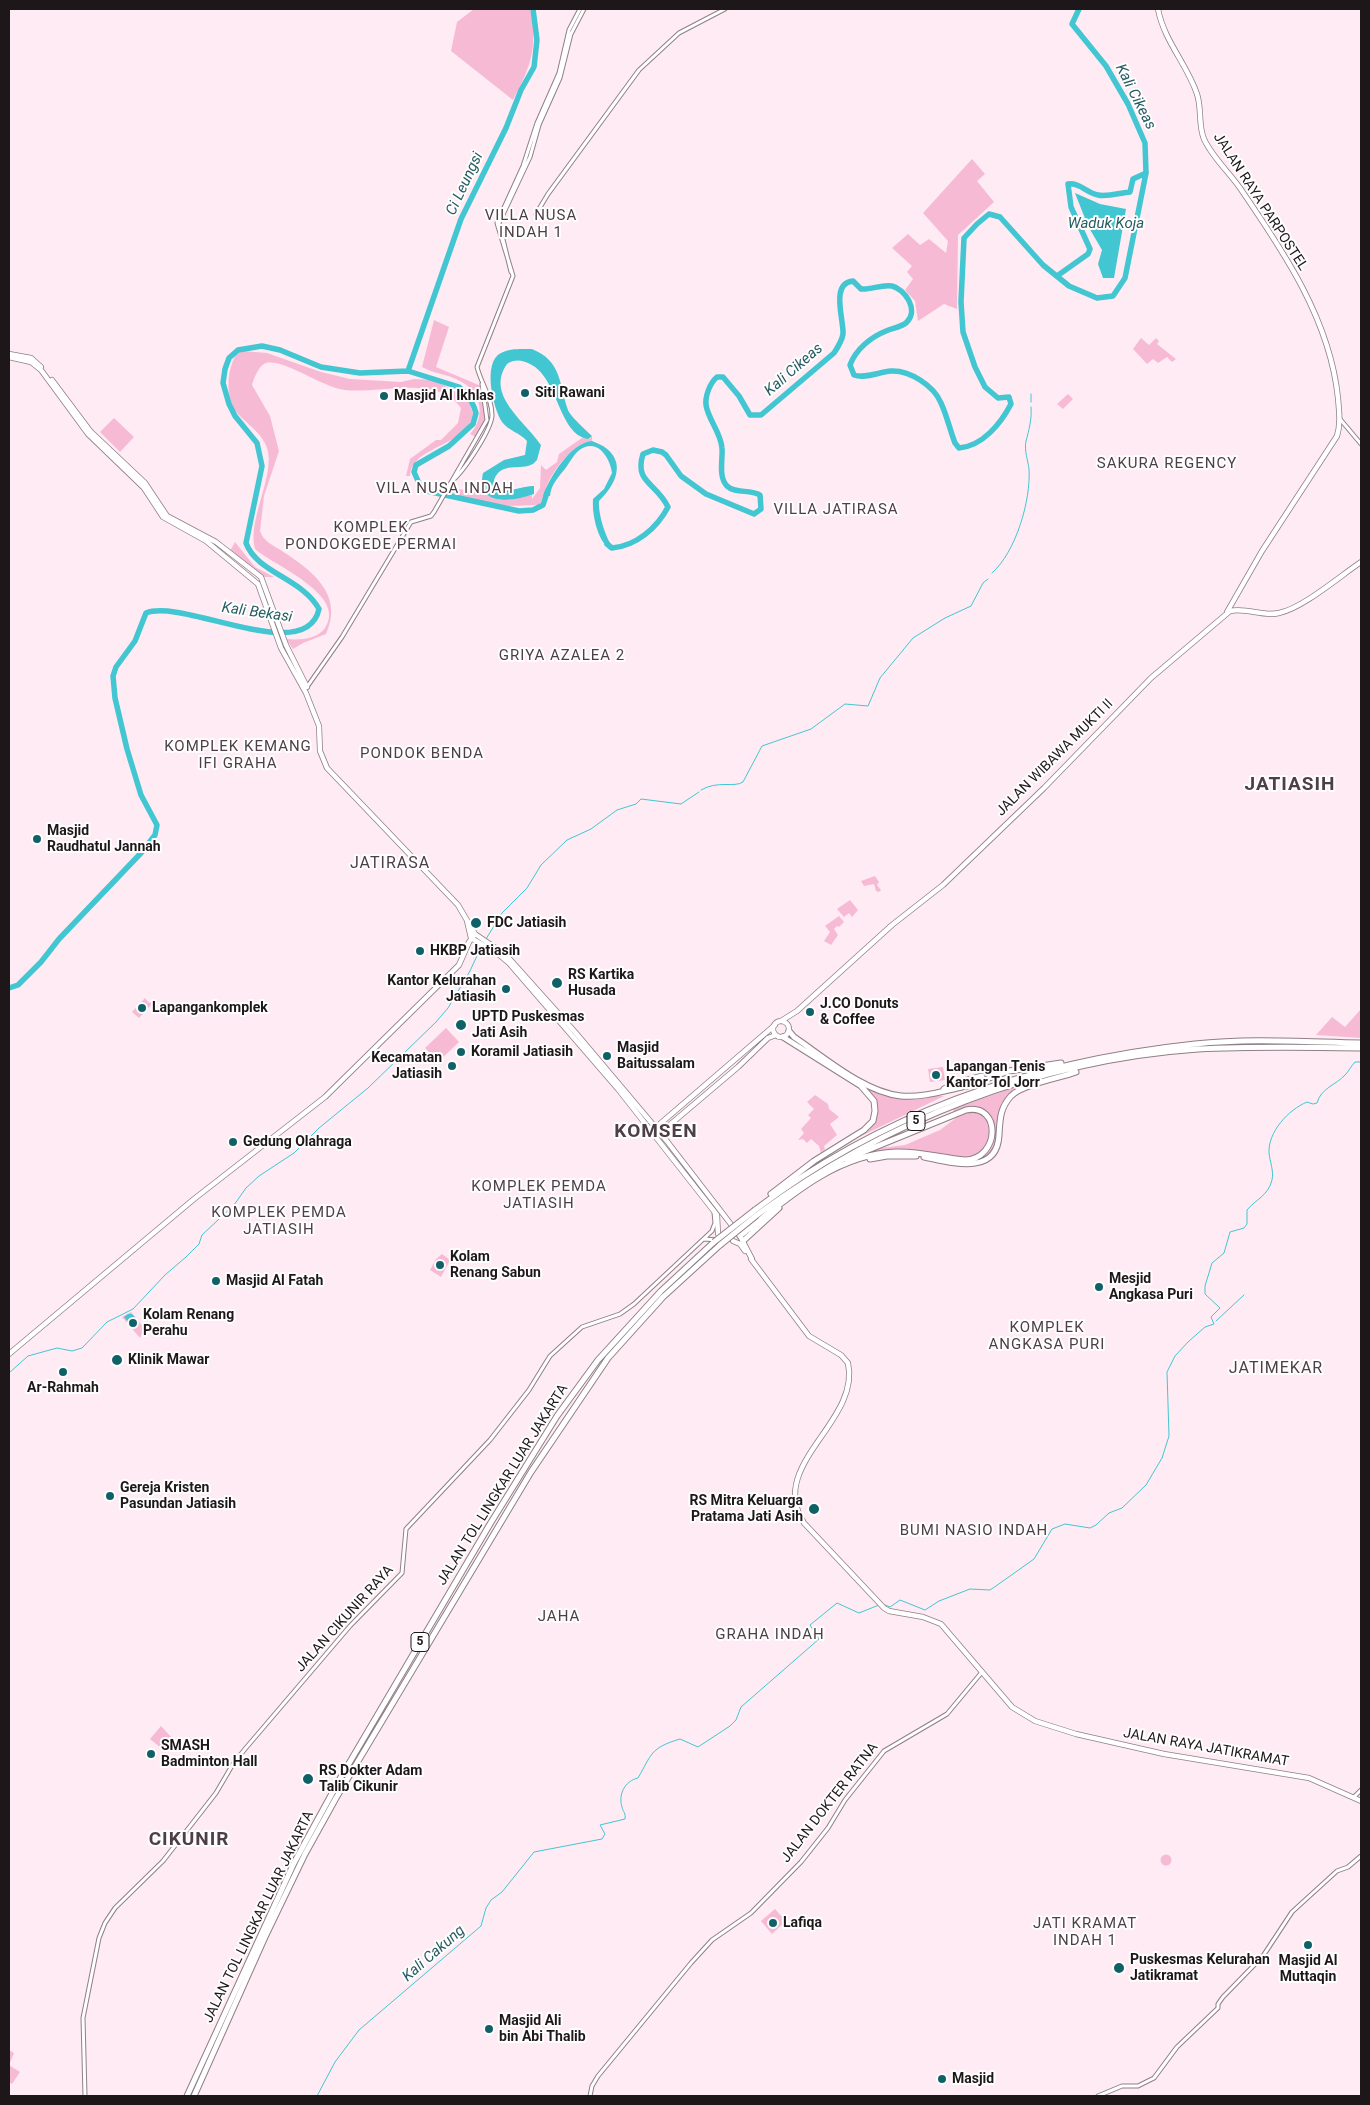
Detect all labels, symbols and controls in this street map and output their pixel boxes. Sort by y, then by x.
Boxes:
water label: Kali Cikeas [1111,61,1159,133]
street label: JALAN RAYA PARPOSTEL [1209,130,1311,274]
water label: Ci Leungsi [443,150,487,218]
district label: VILLA NUSA INDAH 1 [483,207,579,242]
water label: Waduk Koja [1068,215,1144,233]
water label: Kali Cikeas [761,340,827,400]
place label: Siti Rawani [535,385,605,401]
marker: Siti Rawani [519,387,531,399]
place label: Masjid Al Ikhlas [394,388,494,404]
marker: Masjid Al Ikhlas [378,390,390,402]
district label: SAKURA REGENCY [1095,455,1239,473]
district label: VILA NUSA INDAH [374,480,516,498]
district label: VILLA JATIRASA [772,501,900,519]
district label: KOMPLEK PONDOKGEDE PERMAI [283,519,459,554]
water label: Kali Bekasi [221,599,293,627]
district label: GRIYA AZALEA 2 [497,647,627,665]
street label: JALAN WIBAWA MUKTI II [993,696,1117,820]
district label: KOMPLEK KEMANG IFI GRAHA [162,738,314,773]
district label: PONDOK BENDA [359,745,485,763]
district label: JATIASIH [1244,774,1336,796]
place label: Masjid Raudhatul Jannah [47,823,161,856]
marker: Masjid Raudhatul Jannah [31,833,43,845]
district label: JATIRASA [349,854,431,874]
place label: FDC Jatiasih [487,915,566,931]
marker: FDC Jatiasih [469,916,483,930]
place label: HKBP Jatiasih [430,943,520,959]
marker: HKBP Jatiasih [414,945,426,957]
place label: RS Kartika Husada [568,967,634,1000]
place label: Kantor Kelurahan Jatiasih [387,973,496,1006]
marker: RS Kartika Husada [550,976,564,990]
marker: Kantor Kelurahan Jatiasih [500,983,512,995]
place label: J.CO Donuts & Coffee [820,996,899,1028]
place label: Lapangankomplek [152,1000,268,1016]
marker: Lapangankomplek [136,1002,148,1014]
marker: J.CO Donuts & Coffee [804,1006,816,1018]
place label: UPTD Puskesmas Jati Asih [472,1009,584,1042]
marker: UPTD Puskesmas Jati Asih [454,1018,468,1032]
place label: Masjid Baitussalam [617,1040,695,1072]
place label: Koramil Jatiasih [471,1044,573,1060]
marker: Koramil Jatiasih [455,1046,467,1058]
place label: Kecamatan Jatiasih [371,1050,442,1082]
marker: Masjid Baitussalam [601,1050,613,1062]
place label: Lapangan Tenis Kantor Tol Jorr [946,1059,1045,1092]
marker: Kecamatan Jatiasih [446,1060,458,1072]
marker: Lapangan Tenis Kantor Tol Jorr [930,1069,942,1081]
road number: 5 [907,1112,925,1130]
district label: KOMSEN [614,1121,698,1143]
place label: Gedung Olahraga [243,1134,352,1150]
marker: Gedung Olahraga [227,1136,239,1148]
district label: KOMPLEK PEMDA JATIASIH [470,1178,608,1213]
district label: KOMPLEK PEMDA JATIASIH [210,1204,348,1239]
place label: Kolam Renang Sabun [450,1249,541,1282]
marker: Kolam Renang Sabun [434,1259,446,1271]
place label: Mesjid Angkasa Puri [1109,1271,1193,1304]
place label: Masjid Al Fatah [226,1273,323,1289]
marker: Masjid Al Fatah [210,1275,222,1287]
marker: Mesjid Angkasa Puri [1093,1281,1105,1293]
place label: Kolam Renang Perahu [143,1307,234,1340]
marker: Kolam Renang Perahu [127,1317,139,1329]
district label: KOMPLEK ANGKASA PURI [987,1319,1107,1354]
place label: Klinik Mawar [128,1352,209,1368]
marker: Klinik Mawar [110,1353,124,1367]
district label: JATIMEKAR [1228,1359,1324,1379]
marker: Ar-Rahmah [57,1366,69,1378]
place label: Ar-Rahmah [27,1380,99,1396]
street label: JALAN TOL LINGKAR LUAR JAKARTA [434,1381,572,1589]
place label: Gereja Kristen Pasundan Jatiasih [120,1480,236,1512]
marker: Gereja Kristen Pasundan Jatiasih [104,1490,116,1502]
place label: RS Mitra Keluarga Pratama Jati Asih [690,1493,803,1525]
marker: RS Mitra Keluarga Pratama Jati Asih [807,1502,821,1516]
district label: BUMI NASIO INDAH [898,1522,1050,1540]
street label: JALAN CIKUNIR RAYA [293,1562,397,1676]
district label: JAHA [537,1608,581,1626]
district label: GRAHA INDAH [714,1626,826,1644]
road number: 5 [411,1632,429,1651]
street label: JALAN RAYA JATIKRAMAT [1122,1725,1290,1771]
place label: SMASH Badminton Hall [161,1738,258,1770]
street label: JALAN DOKTER RATNA [778,1740,882,1866]
marker: SMASH Badminton Hall [145,1748,157,1760]
place label: RS Dokter Adam Talib Cikunir [319,1763,422,1795]
marker: RS Dokter Adam Talib Cikunir [301,1772,315,1786]
street label: JALAN TOL LINGKAR LUAR JAKARTA [200,1808,318,2026]
district label: CIKUNIR [148,1829,230,1851]
place label: Lafiqa [783,1915,822,1931]
district label: JATI KRAMAT INDAH 1 [1032,1915,1138,1950]
marker: Lafiqa [767,1917,779,1929]
water label: Kali Cakung [399,1922,469,1986]
marker: Masjid Al Muttaqin [1302,1939,1314,1951]
place label: Puskesmas Kelurahan Jatikramat [1130,1952,1270,1984]
place label: Masjid Al Muttaqin [1279,1953,1337,1985]
marker: Puskesmas Kelurahan Jatikramat [1112,1961,1126,1975]
place label: Masjid Ali bin Abi Thalib [499,2013,586,2045]
marker: Masjid Ali bin Abi Thalib [483,2023,495,2035]
place label: Masjid [952,2071,994,2087]
marker: Masjid [936,2073,948,2085]

